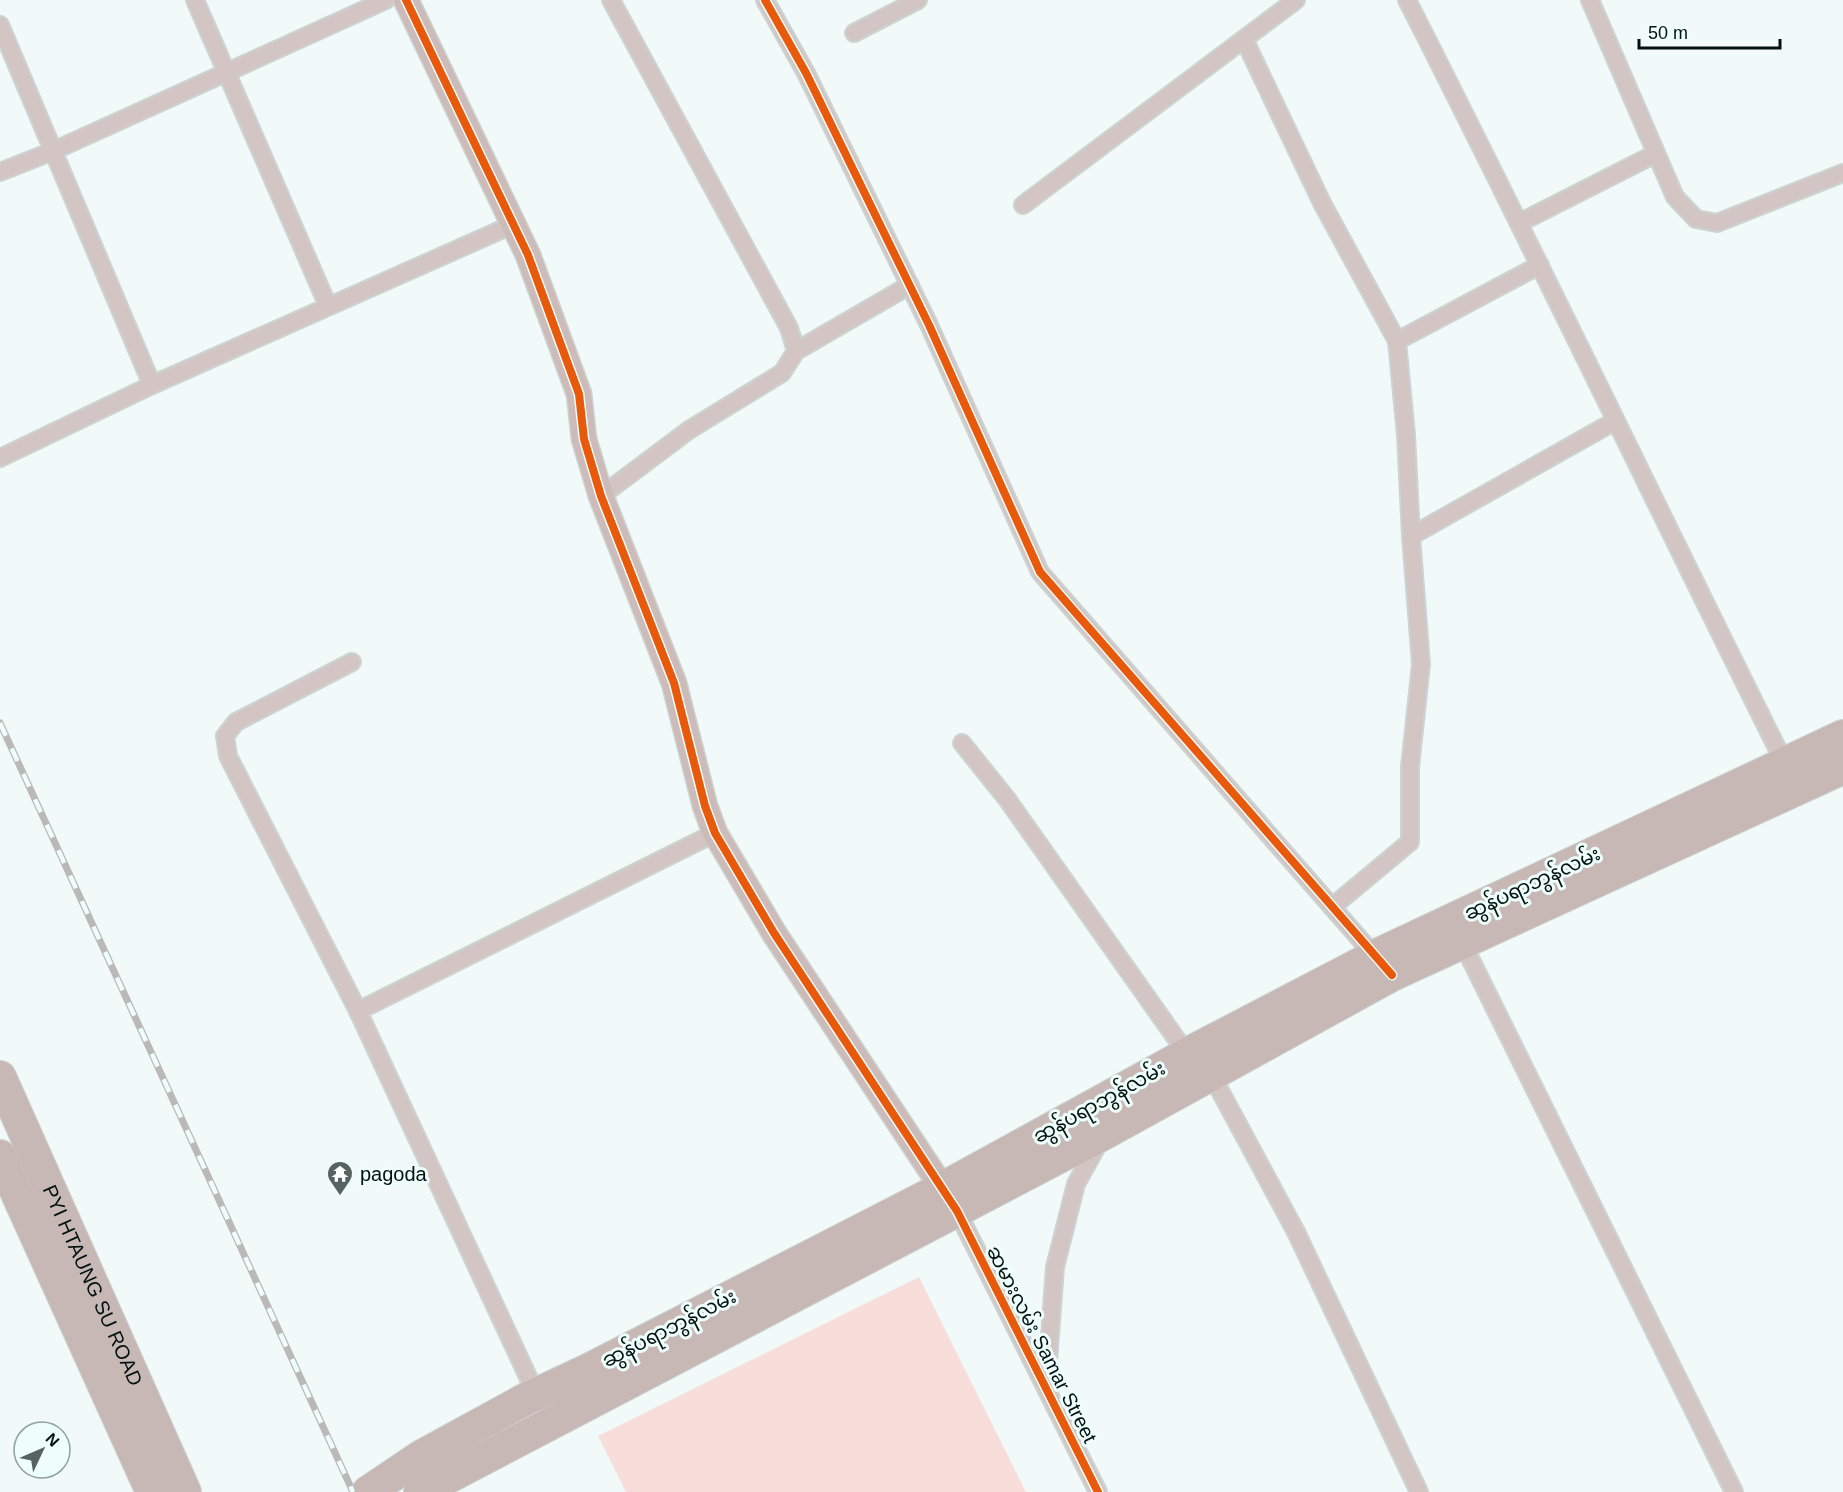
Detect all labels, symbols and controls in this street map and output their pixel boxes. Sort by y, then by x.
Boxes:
scale bar [1639,12,1780,50]
text: 50 m [1648,23,1688,43]
street label: ဆွန်ပရာဘွန်လမ်း [1459,839,1605,929]
street label: ဆွန်ပရာဘွန်လမ်း [1028,1054,1171,1152]
temple icon: pagoda [325,1159,355,1197]
place label: pagoda [360,1163,428,1185]
street label: PYI HTAUNG SU ROAD [38,1181,147,1389]
street label: ဆမားလမ်း Samar Street [983,1240,1104,1447]
street label: ဆွန်ပရာဘွန်လမ်း [597,1282,742,1376]
north arrow [12,1420,72,1480]
text: N [42,1430,63,1450]

